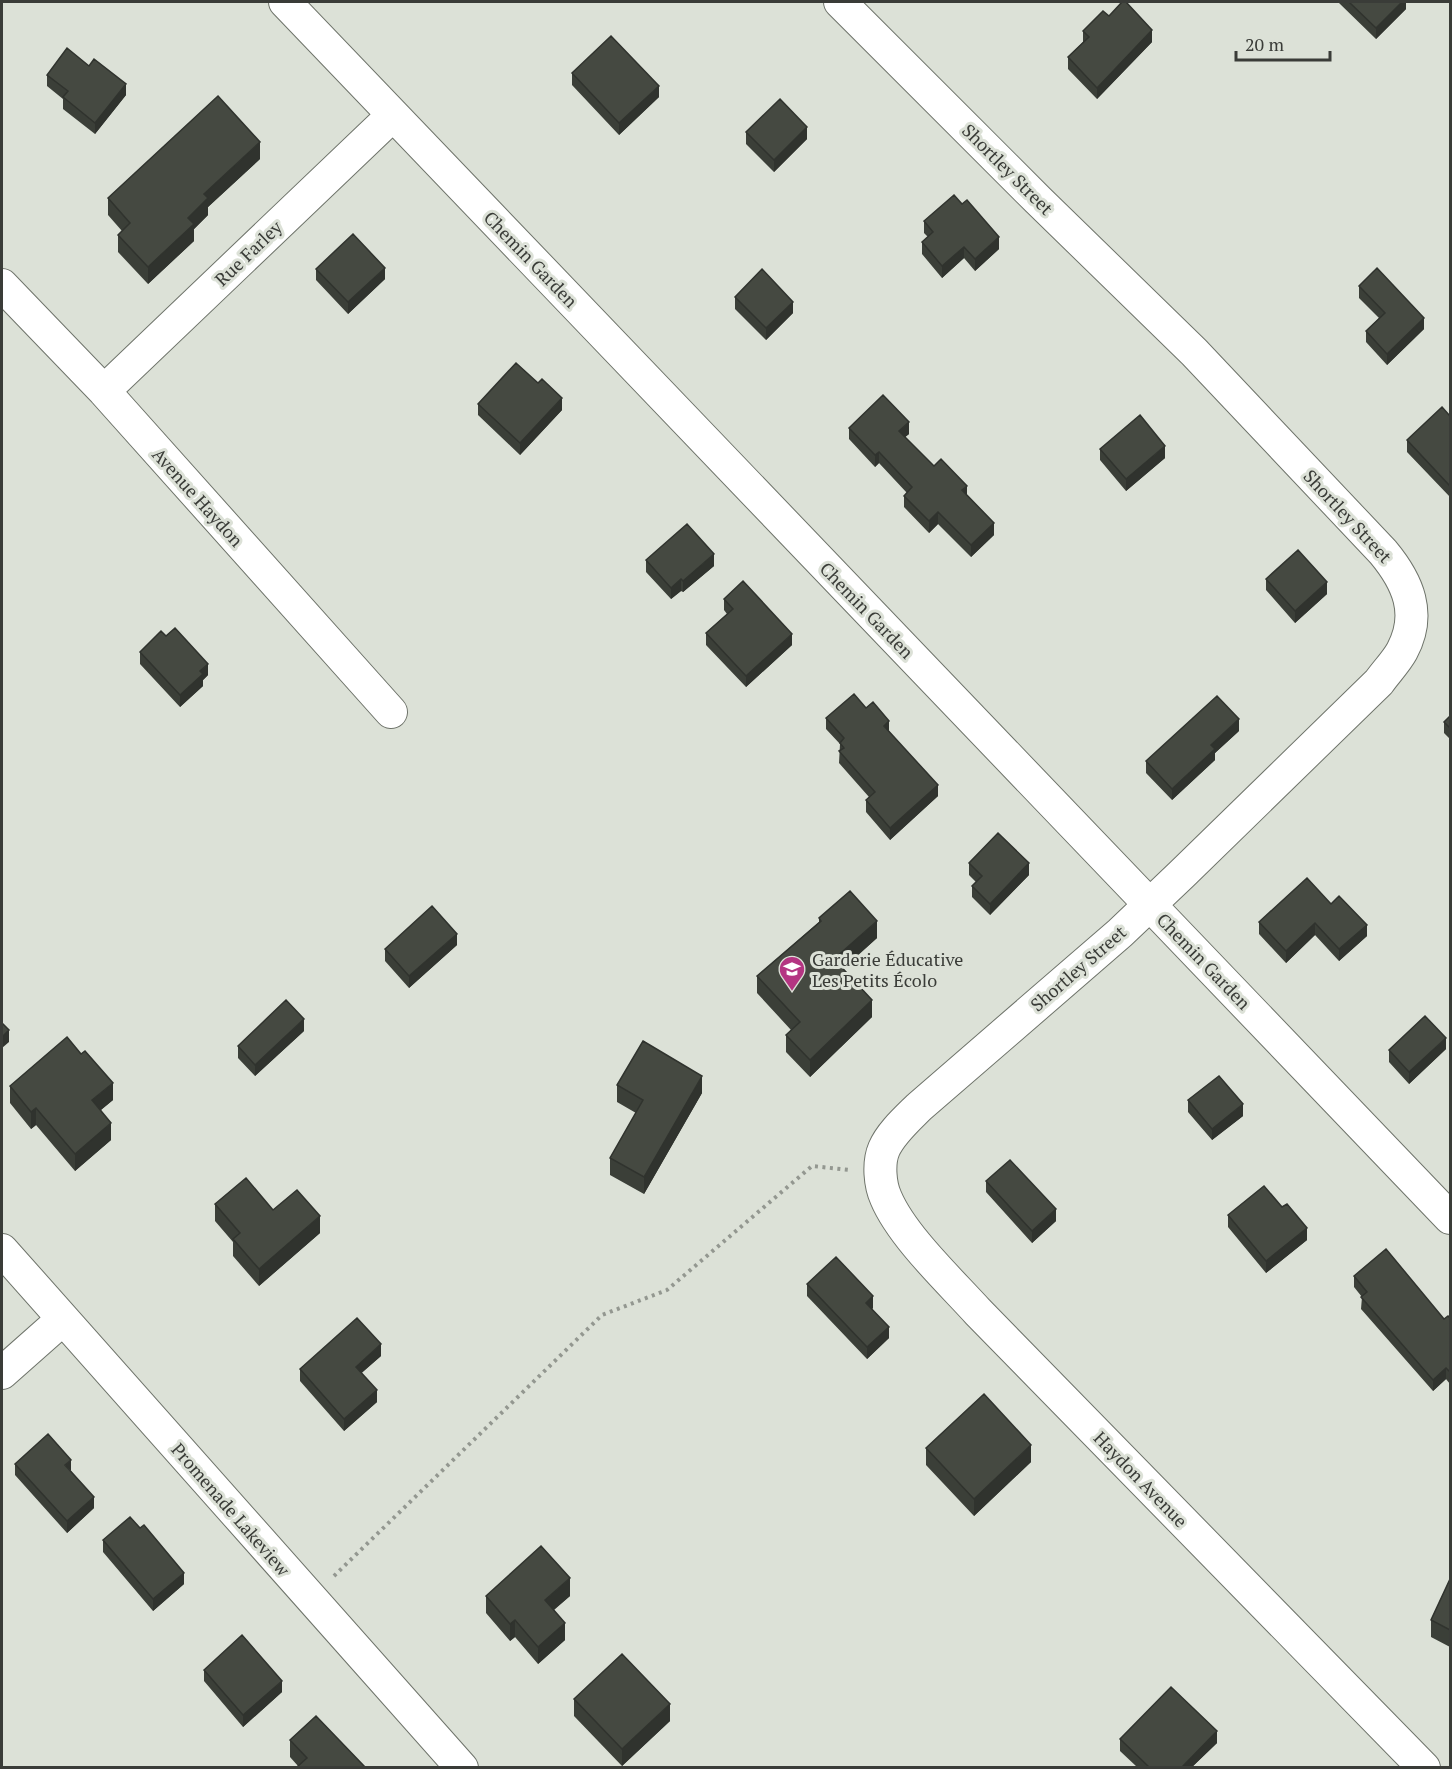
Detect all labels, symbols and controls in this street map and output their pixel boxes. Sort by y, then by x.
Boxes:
scale bar [1236,24,1330,62]
text: 20 m [1245,32,1285,56]
street label: Shortley Street [957,118,1059,220]
street label: Chemin Garden [479,206,583,313]
street label: Rue Farley [209,214,287,291]
street label: Avenue Haydon [147,442,249,552]
street label: Shortley Street [1299,464,1398,568]
street label: Chemin Garden [815,557,919,664]
street label: Chemin Garden [1152,908,1256,1015]
street label: Shortley Street [1025,920,1131,1016]
place label: Garderie Éducative Les Petits Écolo [812,947,963,992]
school or university icon: Garderie Éducative Les Petits Écolo [777,954,807,992]
street label: Haydon Avenue [1089,1426,1193,1532]
street label: Promenade Lakeview [167,1437,296,1581]

